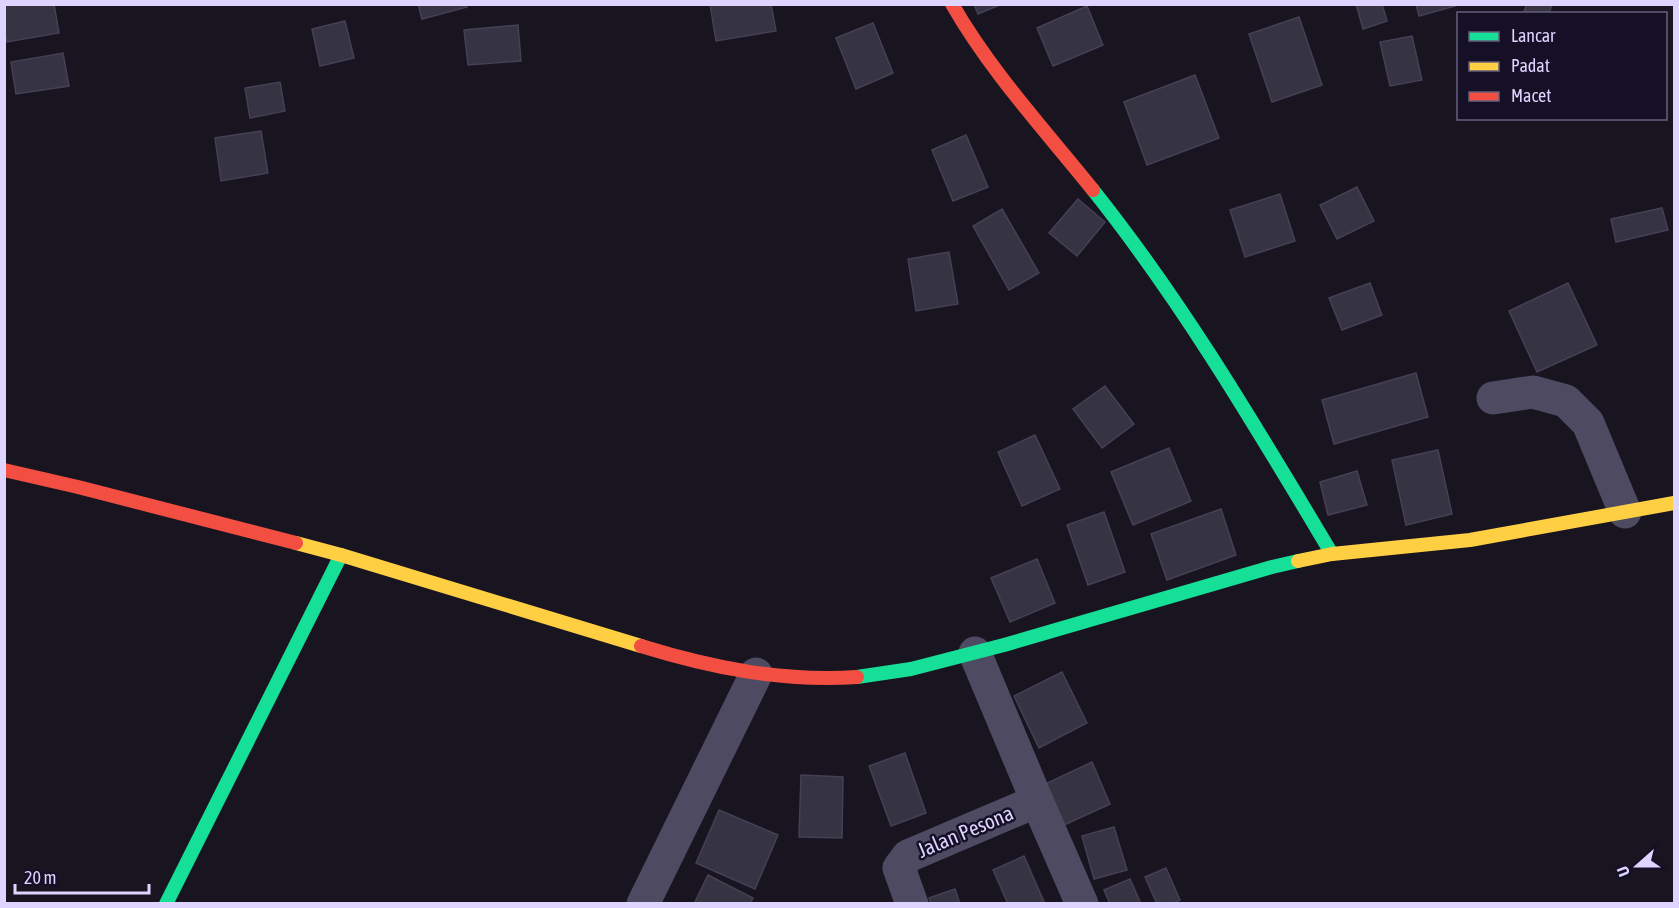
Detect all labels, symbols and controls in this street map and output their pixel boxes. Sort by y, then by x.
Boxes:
legend [1457,12,1667,120]
text: Lancar [1511,25,1556,46]
text: Padat [1511,55,1550,76]
text: Macet [1511,85,1551,106]
street label: Jalan Pesona [913,800,1017,862]
north arrow [1607,836,1667,896]
scale bar [15,857,148,895]
text: U [1613,864,1633,879]
text: 20 m [24,867,56,888]

